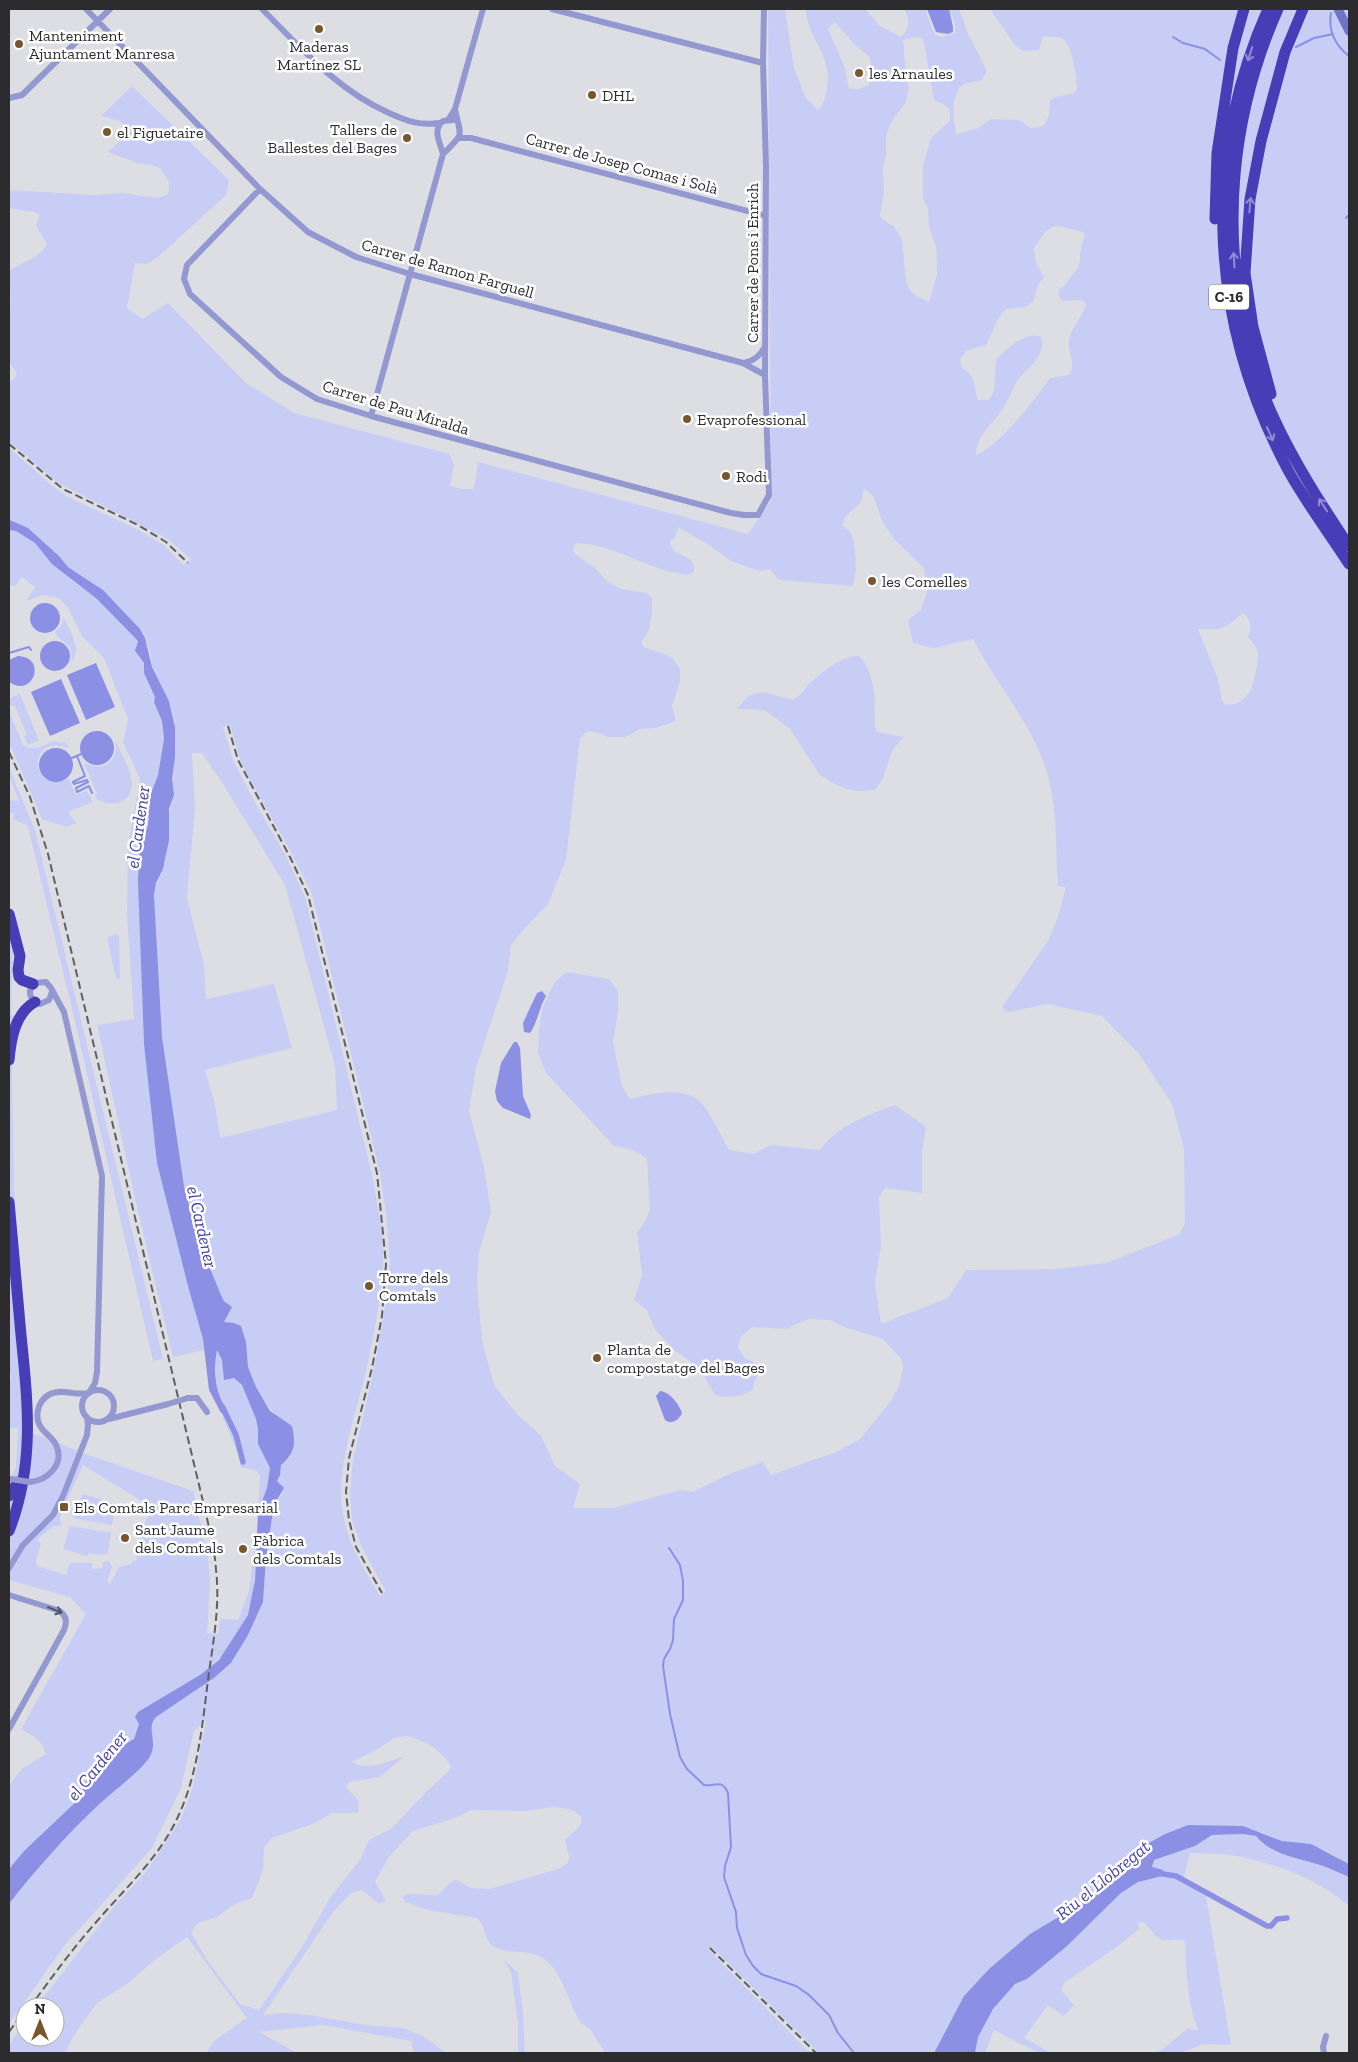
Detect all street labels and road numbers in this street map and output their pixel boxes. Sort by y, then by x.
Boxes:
street label: Carrer de Josep Comas i Solà [524,129,720,198]
street label: Carrer de Pons i Enrich [743,183,762,343]
street label: Carrer de Ramon Farguell [359,235,536,302]
road number: C-16 [1209,284,1249,310]
street label: Carrer de Pau Miralda [320,376,472,439]

